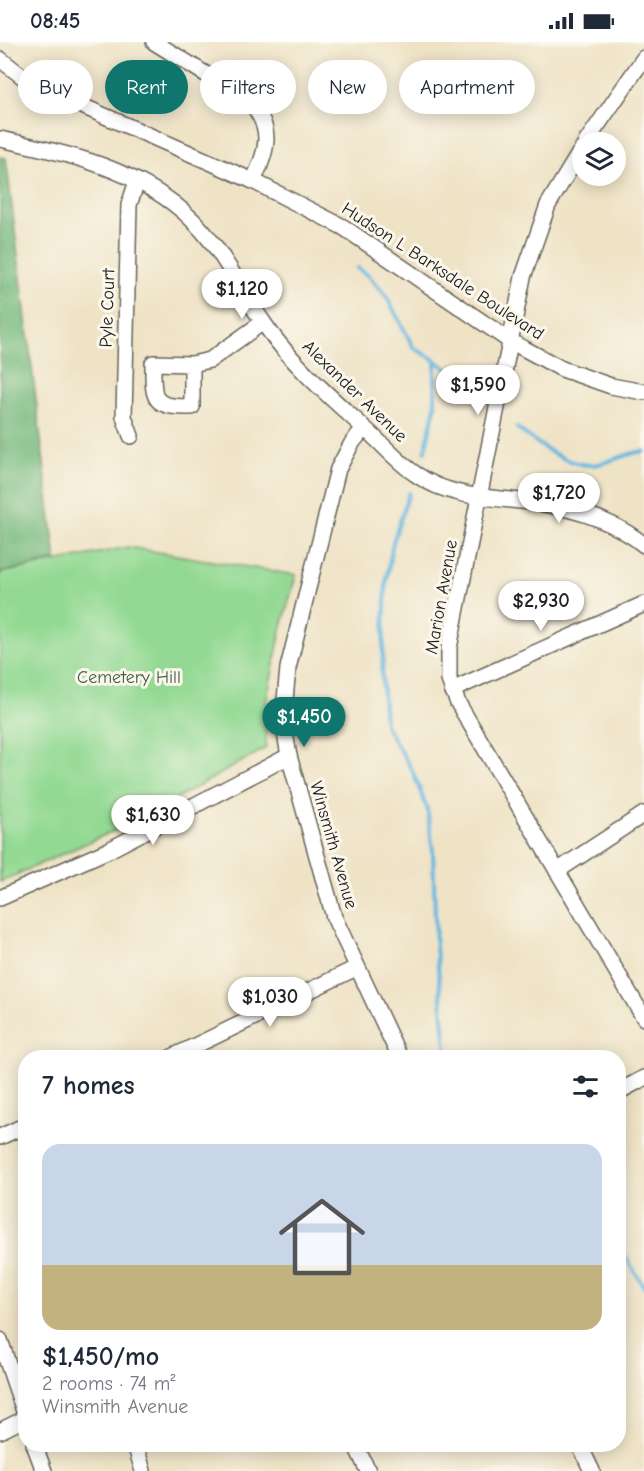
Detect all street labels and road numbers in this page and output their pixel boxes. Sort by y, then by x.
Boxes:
street label: Hudson L Barksdale Boulevard [338,198,548,345]
street label: Pyle Court [96,267,119,348]
street label: Alexander Avenue [298,336,411,447]
street label: Marion Avenue [421,538,462,656]
street label: Winsmith Avenue [305,779,362,911]

